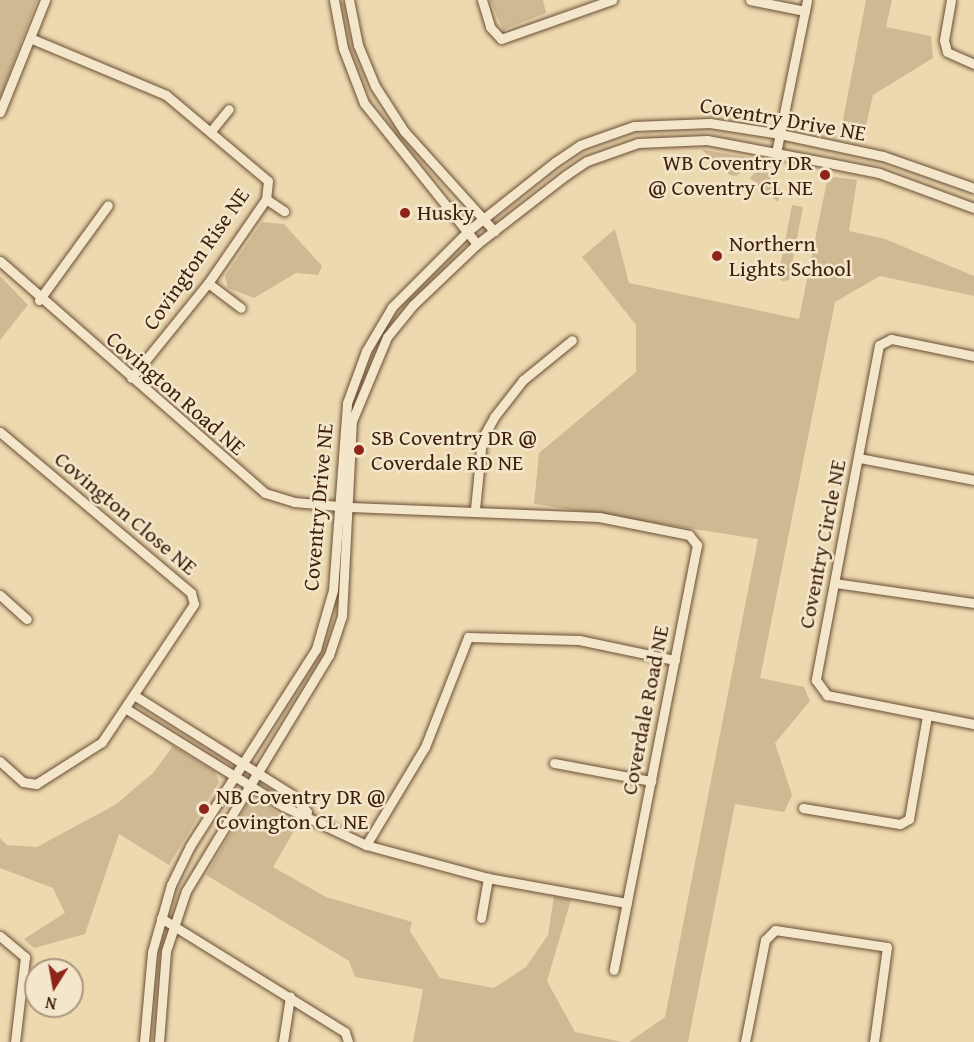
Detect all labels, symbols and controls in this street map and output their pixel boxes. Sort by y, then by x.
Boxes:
street label: Coventry Drive NE [698,91,868,147]
place label: WB Coventry DR @ Coventry CL NE [648,149,813,200]
marker: WB Coventry DR @ Coventry CL NE [818,168,832,182]
street label: Covington Rise NE [137,183,255,335]
place label: Husky [417,200,474,226]
marker: Husky [398,206,412,220]
place label: Northern Lights School [729,230,852,282]
marker: Northern Lights School [710,249,724,263]
street label: Covington Road NE [101,325,251,461]
street label: Coventry Drive NE [298,422,338,592]
place label: SB Coventry DR @ Coverdale RD NE [371,424,537,476]
marker: SB Coventry DR @ Coverdale RD NE [352,443,366,457]
street label: Covington Close NE [49,446,203,580]
street label: Coventry Circle NE [793,457,851,631]
street label: Coverdale Road NE [616,623,674,797]
place label: NB Coventry DR @ Covington CL NE [216,783,385,834]
marker: NB Coventry DR @ Covington CL NE [197,802,211,816]
north arrow [24,958,84,1018]
text: N [43,991,58,1017]

